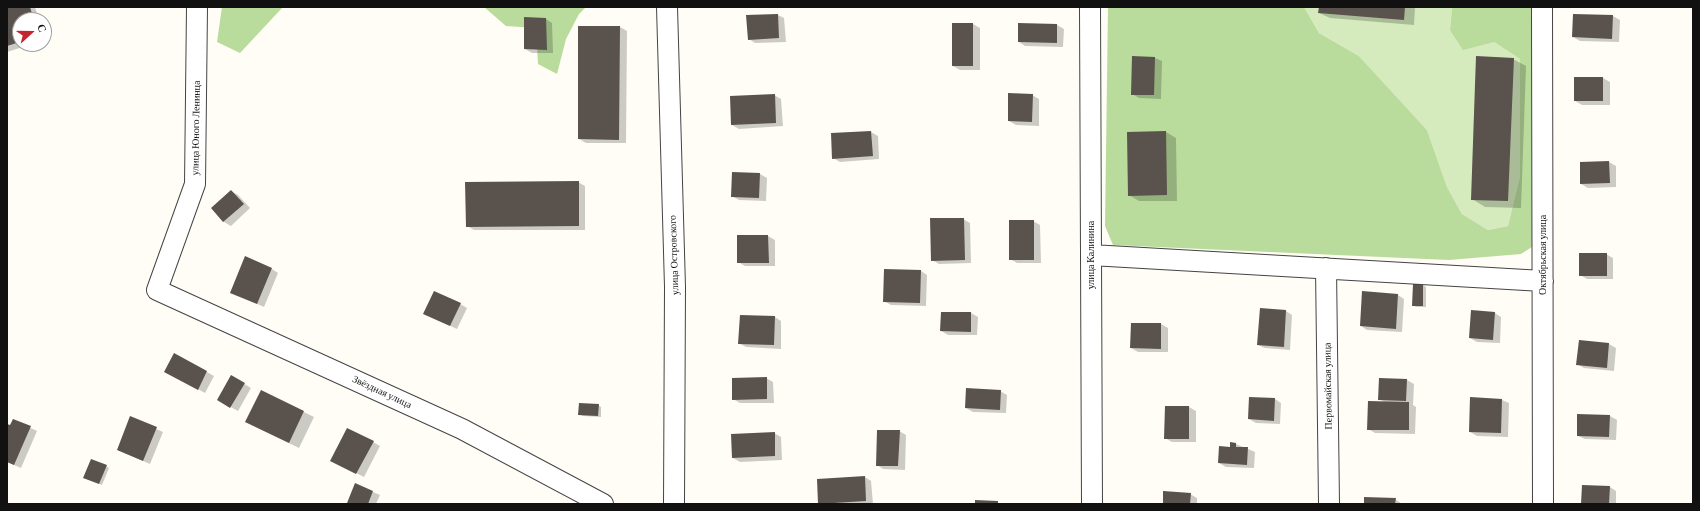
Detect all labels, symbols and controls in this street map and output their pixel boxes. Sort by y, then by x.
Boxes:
north arrow [12,12,52,52]
text: С [35,22,49,34]
street label: улица Юного Ленинца [189,80,203,176]
street label: улица Островского [667,215,681,295]
street label: Октябрьская улица [1537,215,1549,295]
street label: улица Калинина [1085,221,1097,289]
street label: Первомайская улица [1321,342,1335,430]
street label: Звёздная улица [350,373,414,411]

